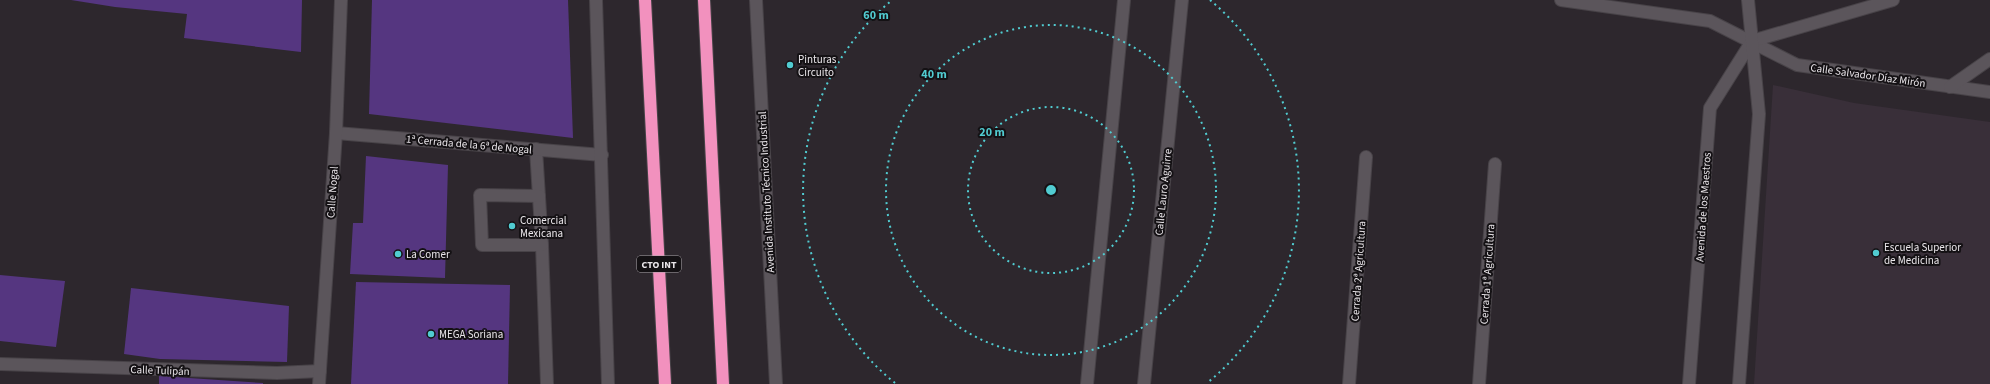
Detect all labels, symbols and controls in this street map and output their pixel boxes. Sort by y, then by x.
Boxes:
text: 60 m [863,7,889,24]
place label: Pinturas Circuito [798,52,837,80]
marker: Pinturas Circuito [785,60,795,70]
street label: Calle Salvador Díaz Mirón [1809,60,1926,91]
text: 40 m [921,66,947,83]
street label: Avenida Instituto Técnico Industrial [755,111,778,273]
text: 20 m [979,124,1005,141]
street label: 1ª Cerrada de la 6ª de Nogal [405,132,533,157]
street label: Calle Lauro Aguirre [1151,147,1176,236]
street label: Avenida de los Maestros [1692,151,1715,262]
street label: Calle Nogal [323,165,342,218]
centre of rings [1044,183,1058,197]
place label: Comercial Mexicana [520,213,567,241]
street label: Cerrada 2ª Agricultura [1348,220,1369,322]
marker: Comercial Mexicana [507,221,517,231]
street label: Cerrada 1ª Agricultura [1477,223,1498,325]
place label: Escuela Superior de Medicina [1884,240,1961,268]
place label: La Comer [406,247,450,262]
marker: Escuela Superior de Medicina [1871,248,1881,258]
marker: La Comer [393,249,403,259]
road number: CTO INT [637,256,681,272]
place label: MEGA Soriana [439,327,503,342]
marker: MEGA Soriana [426,329,436,339]
street label: Calle Tulipán [130,362,190,379]

